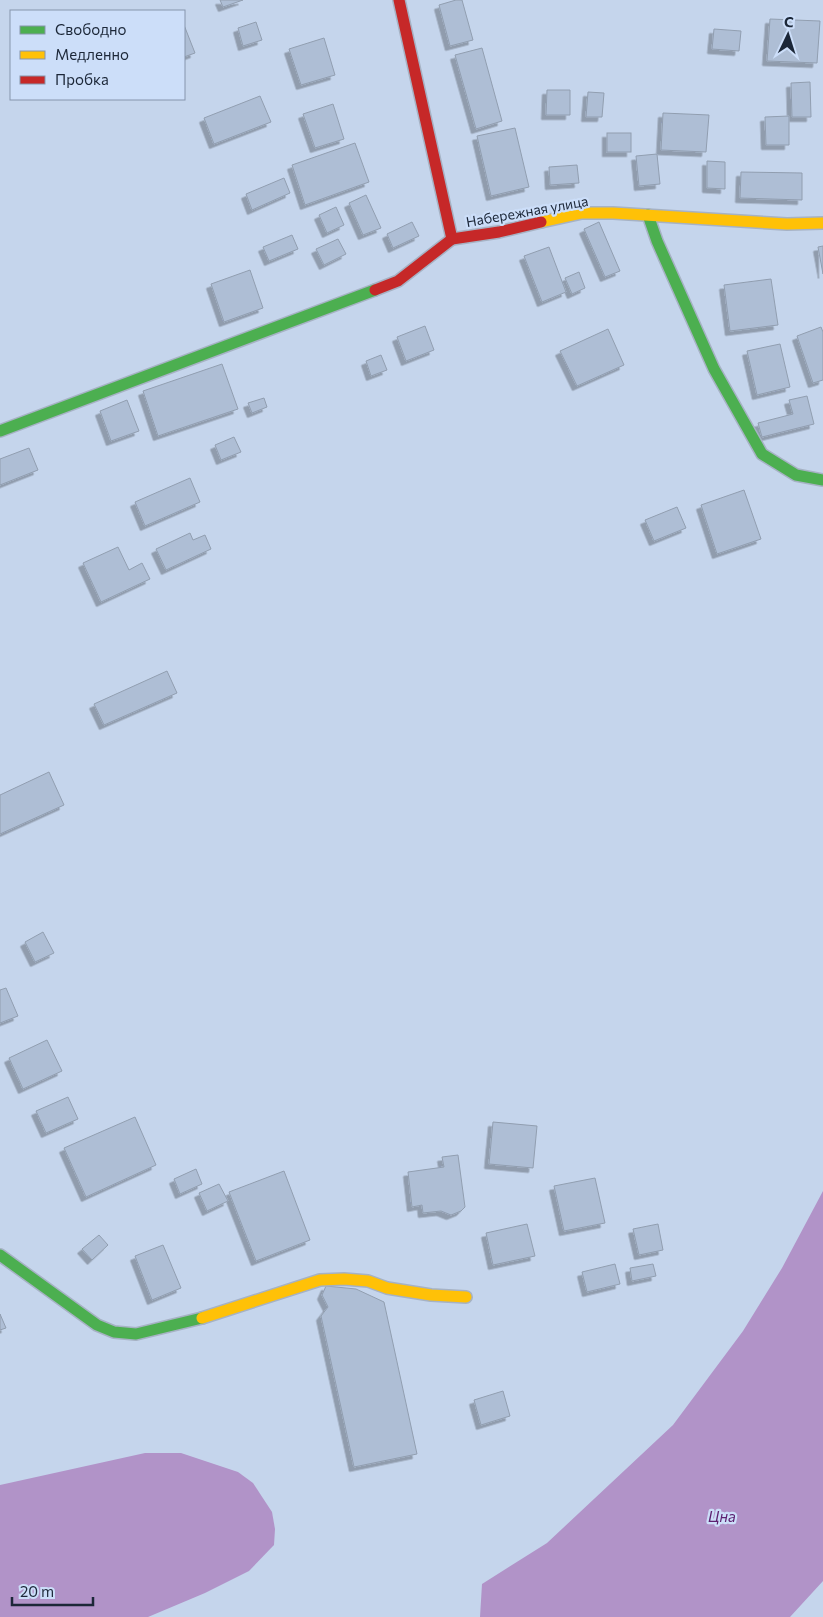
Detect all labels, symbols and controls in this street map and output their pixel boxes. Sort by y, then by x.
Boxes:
legend [10,10,185,100]
north arrow [763,10,813,60]
text: С [784,13,794,30]
text: Свободно [55,20,126,38]
text: Медленно [55,45,129,63]
text: Пробка [55,70,109,88]
street label: Набережная улица [465,192,589,230]
water label: Цна [708,1507,736,1525]
scale bar [12,1574,94,1606]
text: 20 m [20,1582,54,1600]

